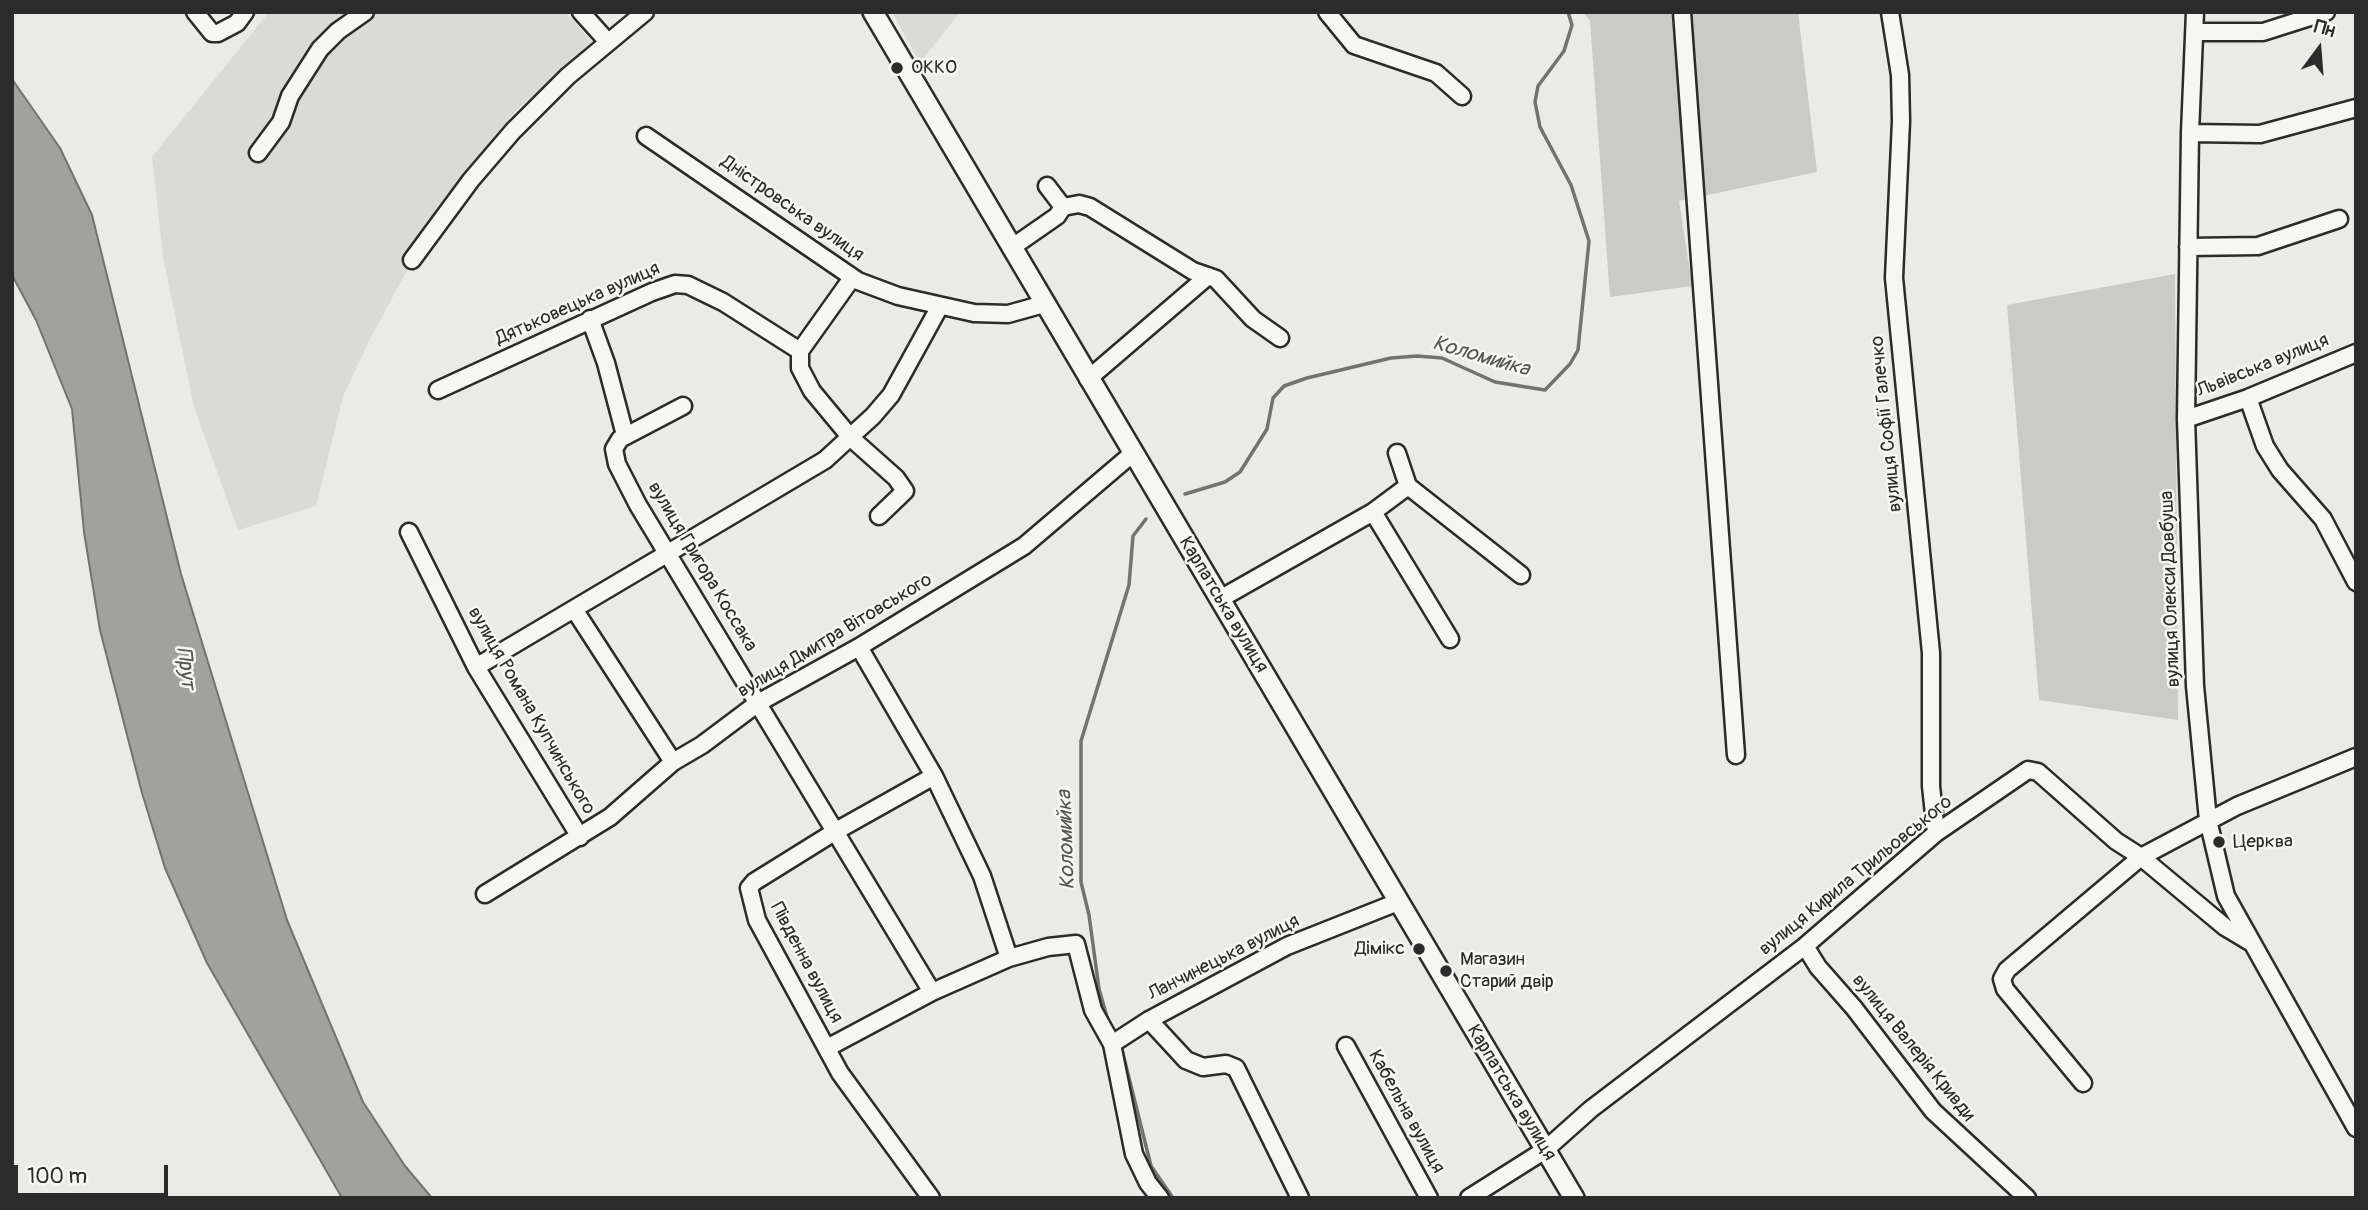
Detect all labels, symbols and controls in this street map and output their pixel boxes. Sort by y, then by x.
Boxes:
north arrow [2284,14,2354,84]
text: Пн [2311,14,2338,43]
place label: ОККО [911,57,957,79]
marker: ОККО [889,60,905,76]
street label: Дністровська вулиця [716,151,868,267]
street label: Дятьковецька вулиця [492,257,664,351]
street label: Львівська вулиця [2194,329,2332,403]
water label: Коломийка [1430,331,1532,383]
street label: вулиця Софії Галечко [1866,335,1908,513]
street label: вулиця Григора Коссака [642,478,762,656]
street label: вулиця Олекси Довбуша [2156,490,2186,688]
street label: Карпатська вулиця [1173,533,1273,677]
street label: вулиця Дмитра Вітовського [734,569,936,703]
street label: вулиця Романа Купчинського [462,603,600,819]
water label: Прут [170,646,200,690]
water label: Коломийка [1053,790,1081,890]
street label: вулиця Кирила Трильовського [1755,791,1957,961]
place label: Церква [2233,831,2293,853]
marker: Церква [2211,834,2227,850]
street label: Південна вулиця [765,899,847,1027]
street label: Ланчинецька вулиця [1145,910,1303,1006]
place label: Дімікс [1355,938,1405,960]
marker: Дімікс [1411,941,1427,957]
place label: Магазин Старий двір [1460,949,1554,993]
marker: Магазин Старий двір [1438,963,1454,979]
street label: вулиця Валерія Кривди [1847,970,1979,1126]
street label: Карпатська вулиця [1461,1021,1561,1165]
street label: Кабельна вулиця [1363,1046,1449,1178]
scale bar [18,1150,172,1194]
text: 100 m [27,1163,87,1190]

